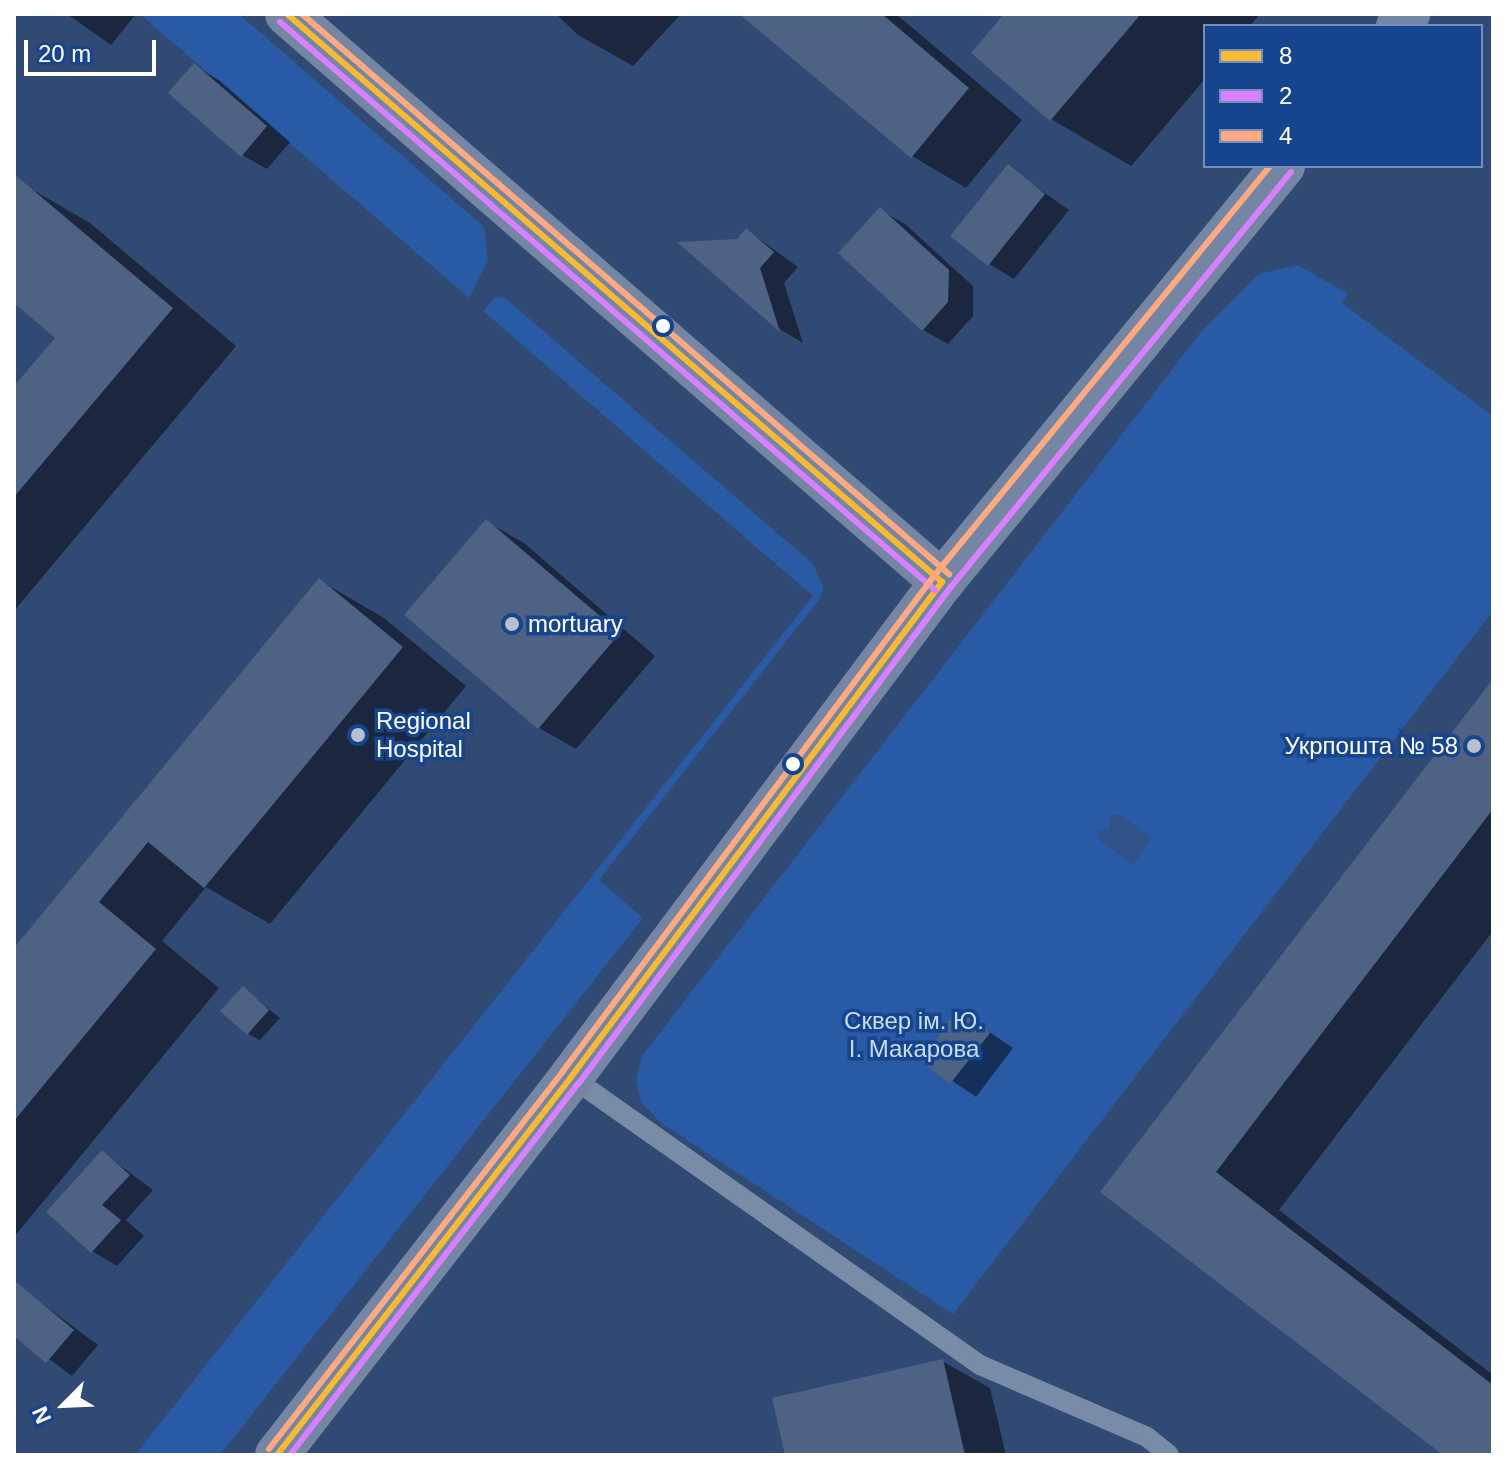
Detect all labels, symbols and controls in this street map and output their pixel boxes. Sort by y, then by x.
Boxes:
scale bar [28,24,160,74]
legend [1203,24,1483,168]
text: 20 m [38,40,91,67]
text: 8 [1279,42,1292,69]
text: 2 [1279,82,1292,109]
text: 4 [1279,122,1292,149]
unlabelled marker [655,318,671,334]
place label: mortuary [528,610,623,638]
marker: mortuary [503,615,521,633]
place label: Regional Hospital [376,707,471,763]
marker: Regional Hospital [347,724,369,746]
place label: Укрпошта № 58 [1285,732,1458,760]
marker: Укрпошта № 58 [1465,737,1483,755]
unlabelled marker [785,756,801,772]
park label: Сквер ім. Ю. І. Макарова [844,1007,984,1063]
north arrow [24,1365,104,1445]
text: N [27,1403,56,1427]

